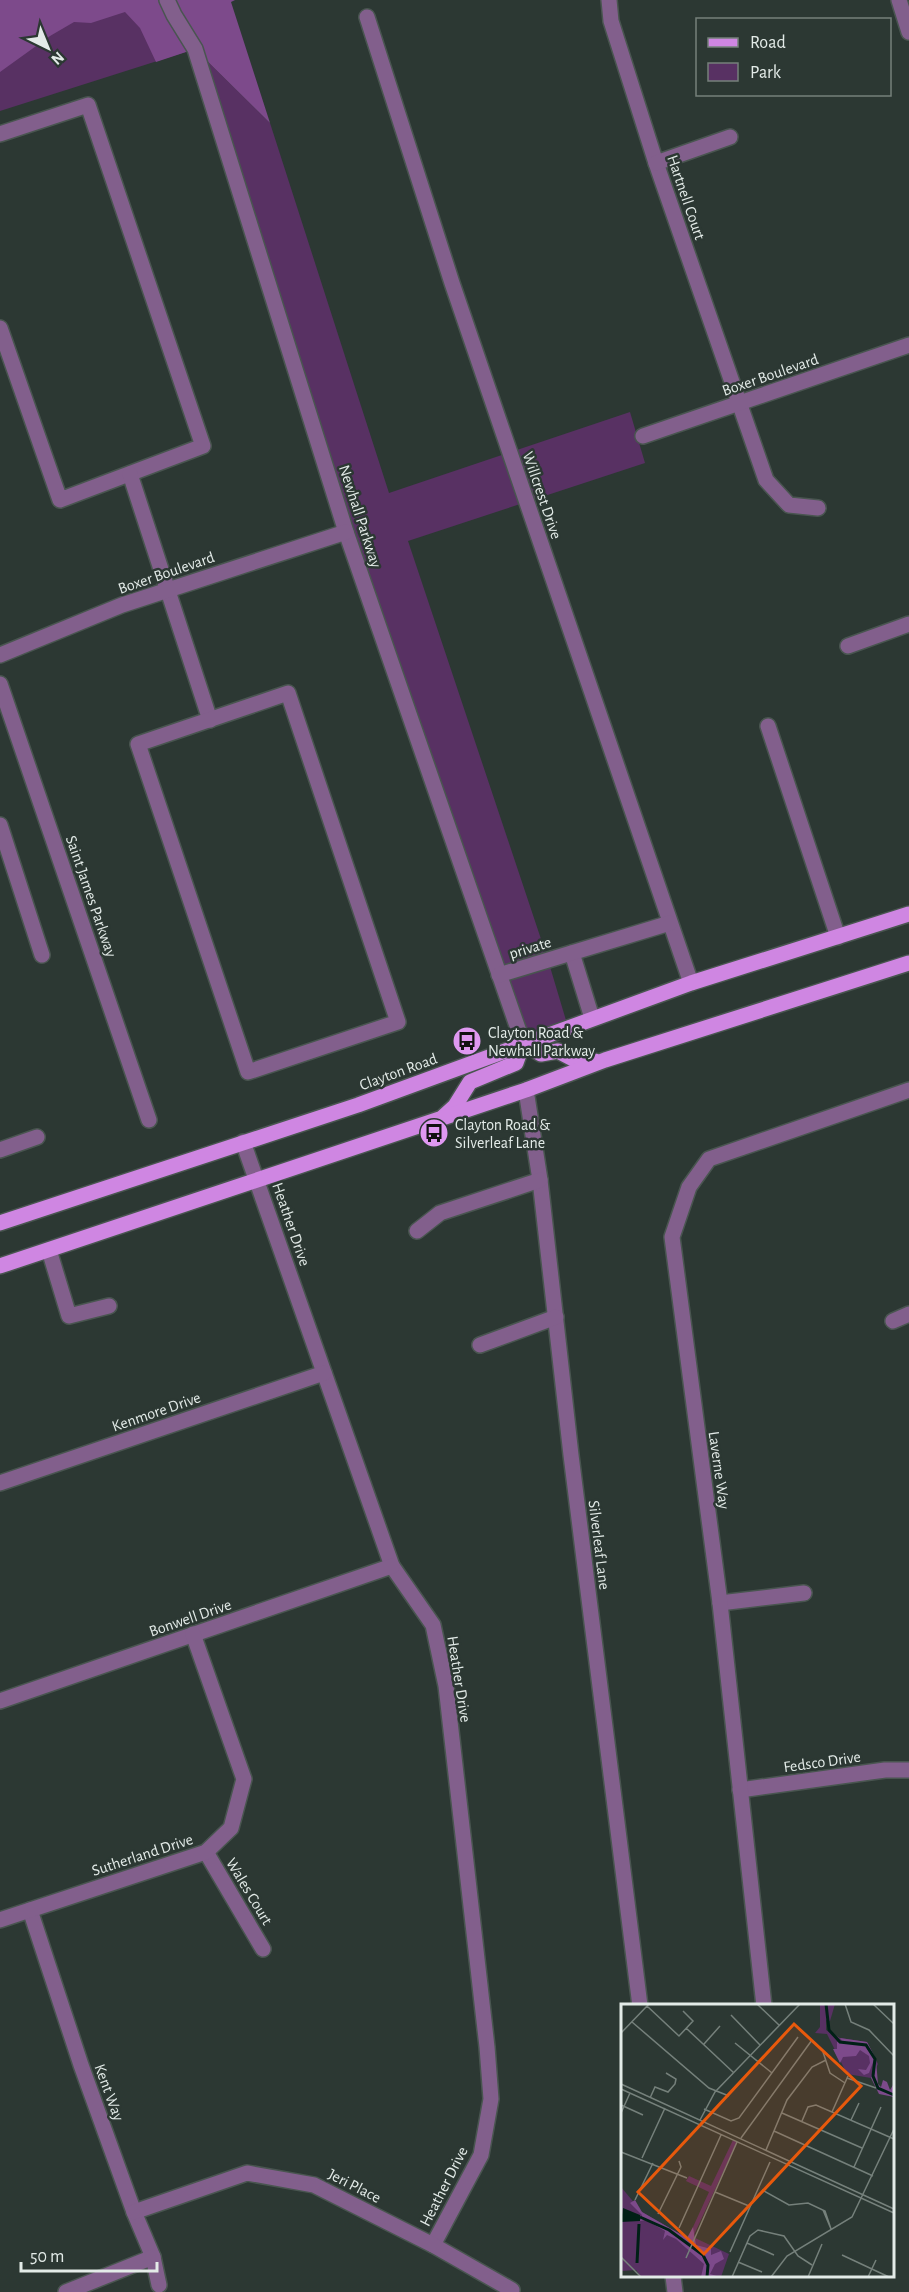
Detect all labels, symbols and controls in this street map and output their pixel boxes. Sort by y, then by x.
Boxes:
north arrow [18,18,78,78]
legend [696,18,891,96]
text: Road [750,34,786,52]
text: N [48,49,67,68]
text: Park [750,64,782,82]
street label: Hartnell Court [664,153,708,242]
street label: Boxer Boulevard [720,351,821,399]
street label: Willcrest Drive [520,449,565,541]
street label: Newhall Parkway [335,463,384,570]
street label: Boxer Boulevard [116,549,217,597]
street label: Saint James Parkway [62,834,119,960]
street label: private [507,934,553,962]
bus stop icon: Clayton Road & Newhall Parkway [451,1025,483,1057]
place label: Clayton Road & Newhall Parkway [488,1025,595,1060]
street label: Clayton Road [357,1050,440,1094]
bus stop icon: Clayton Road & Silverleaf Lane [418,1117,450,1149]
place label: Clayton Road & Silverleaf Lane [455,1117,550,1151]
street label: Heather Drive [269,1180,313,1268]
street label: Kenmore Drive [110,1389,203,1435]
street label: Laverne Way [705,1430,732,1510]
street label: Silverleaf Lane [586,1499,612,1591]
street label: Bonwell Drive [147,1596,234,1639]
street label: Heather Drive [444,1635,474,1724]
street label: Fedsco Drive [782,1749,862,1775]
street label: Sutherland Drive [90,1831,195,1879]
street label: Wales Court [223,1855,275,1928]
inset map [621,2004,894,2277]
street label: Kent Way [90,2062,127,2123]
street label: Heather Drive [417,2144,471,2229]
street label: Jeri Place [326,2166,384,2206]
scale bar [21,2235,158,2273]
text: 50 m [30,2248,64,2266]

